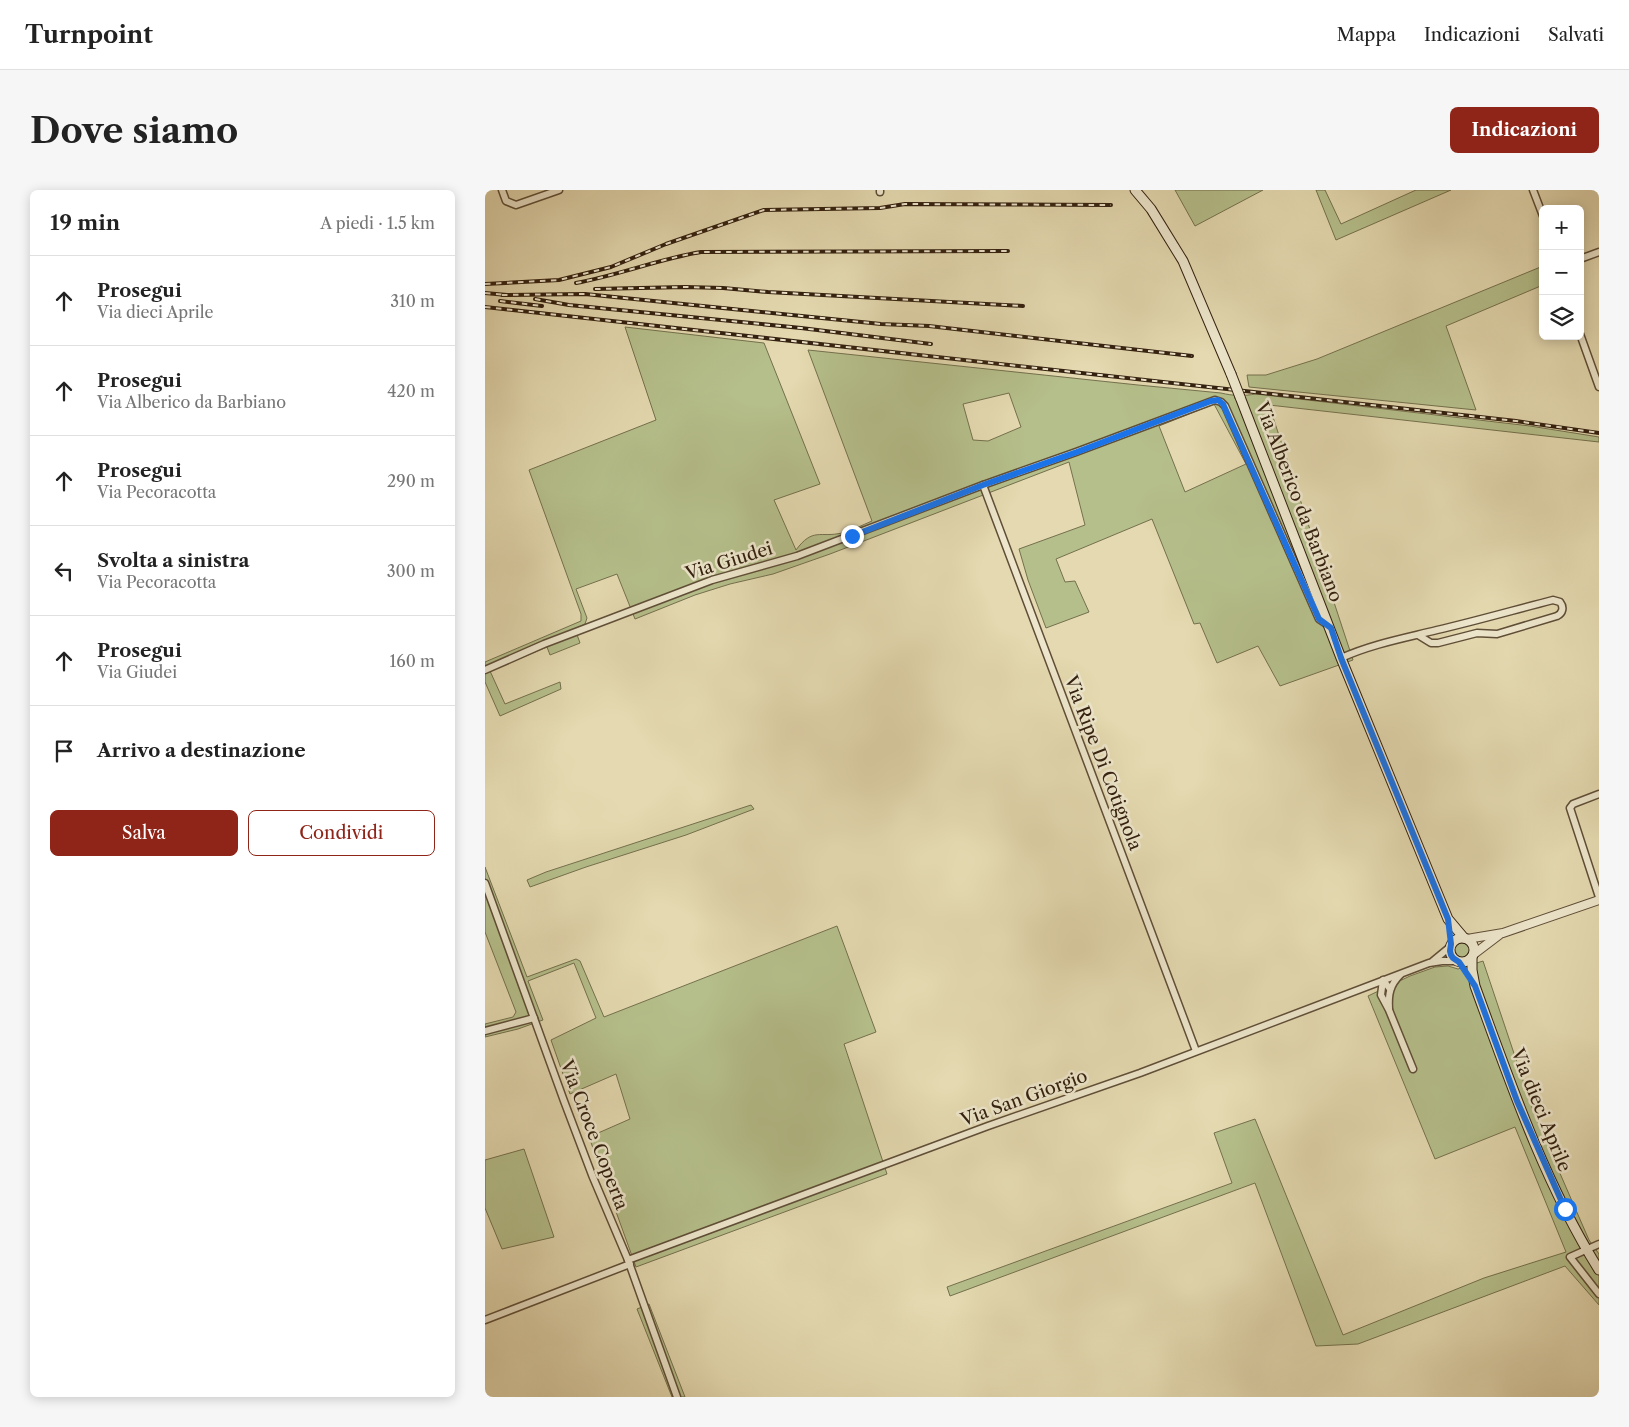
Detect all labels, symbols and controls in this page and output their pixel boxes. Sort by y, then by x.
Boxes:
text: Turnpoint [25,20,153,49]
text: Mappa [1337,24,1396,46]
text: Indicazioni [1424,24,1520,46]
text: Salvati [1548,24,1604,46]
button: Indicazioni [1450,107,1599,153]
text: Dove siamo [30,109,238,152]
map controls [1539,205,1584,340]
button: + [1539,205,1584,250]
text: 19 min [50,210,120,235]
text: A piedi · 1.5 km [320,213,435,233]
button: − [1539,250,1584,295]
text: Prosegui [97,279,182,302]
icon: ahead [50,287,78,315]
text: 310 m [390,291,435,311]
button: layers [1539,295,1584,340]
text: Via dieci Aprile [97,302,213,322]
text: Prosegui [97,369,182,392]
icon: ahead [50,377,78,405]
text: 420 m [387,381,435,401]
text: Via Alberico da Barbiano [97,392,286,412]
street label: Via Alberico da Barbiano [1250,398,1347,605]
text: Prosegui [97,459,182,482]
icon: ahead [50,467,78,495]
text: 290 m [387,471,435,491]
text: Via Pecoracotta [97,482,216,502]
route end [841,525,864,548]
street label: Via Giudei [682,537,776,585]
text: Svolta a sinistra [97,549,250,572]
icon: left [50,557,78,585]
text: 300 m [387,561,435,581]
text: Via Pecoracotta [97,572,216,592]
text: Prosegui [97,639,182,662]
icon: ahead [50,647,78,675]
text: 160 m [390,651,435,671]
text: Via Giudei [97,662,177,682]
street label: Via Ripe Di Cotignola [1059,672,1147,854]
icon: arrive [50,737,78,765]
text: Arrivo a destinazione [97,739,306,762]
button: Salva [50,810,238,856]
button: Condividi [248,810,435,856]
street label: Via dieci Aprile [1506,1044,1576,1175]
street label: Via Croce Coperta [555,1056,633,1213]
street label: Via San Giorgio [957,1065,1090,1131]
route start [1554,1198,1577,1221]

